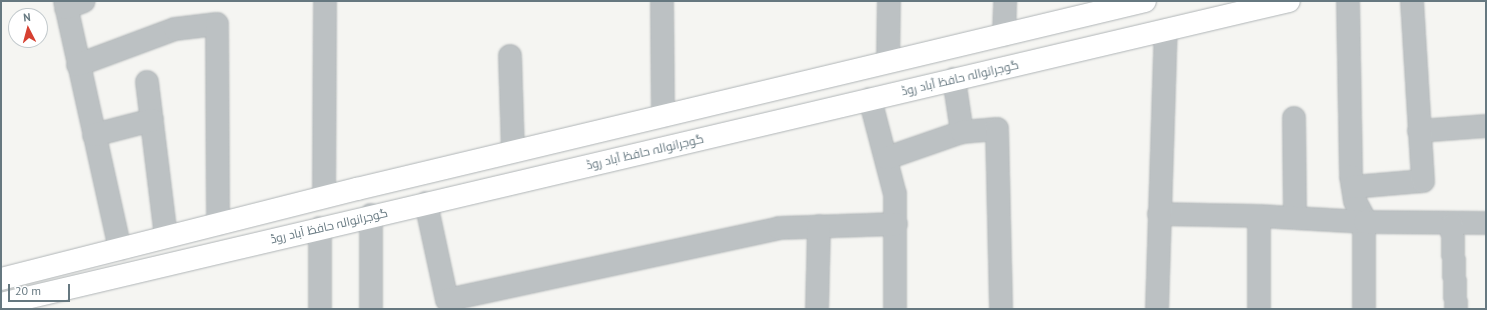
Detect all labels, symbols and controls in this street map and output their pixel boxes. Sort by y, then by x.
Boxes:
north arrow [8,8,48,48]
text: N [23,10,31,24]
street label: گوجرانوالہ حافظ آباد روڈ [900,57,1020,99]
street label: گوجرانوالہ حافظ آباد روڈ [585,131,705,173]
street label: گوجرانوالہ حافظ آباد روڈ [269,205,389,247]
scale bar [10,276,72,302]
text: 20 m [15,283,41,298]

